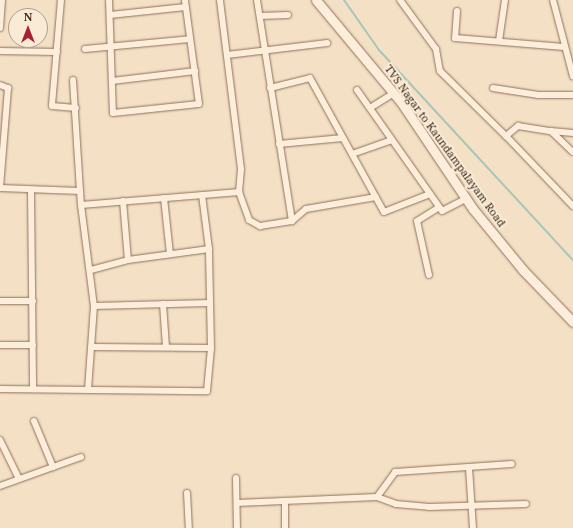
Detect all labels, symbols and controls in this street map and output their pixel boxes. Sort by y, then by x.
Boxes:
north arrow [8,8,48,48]
text: N [24,9,32,24]
street label: TVS Nagar to Kaundampalayam Road [382,63,508,229]

